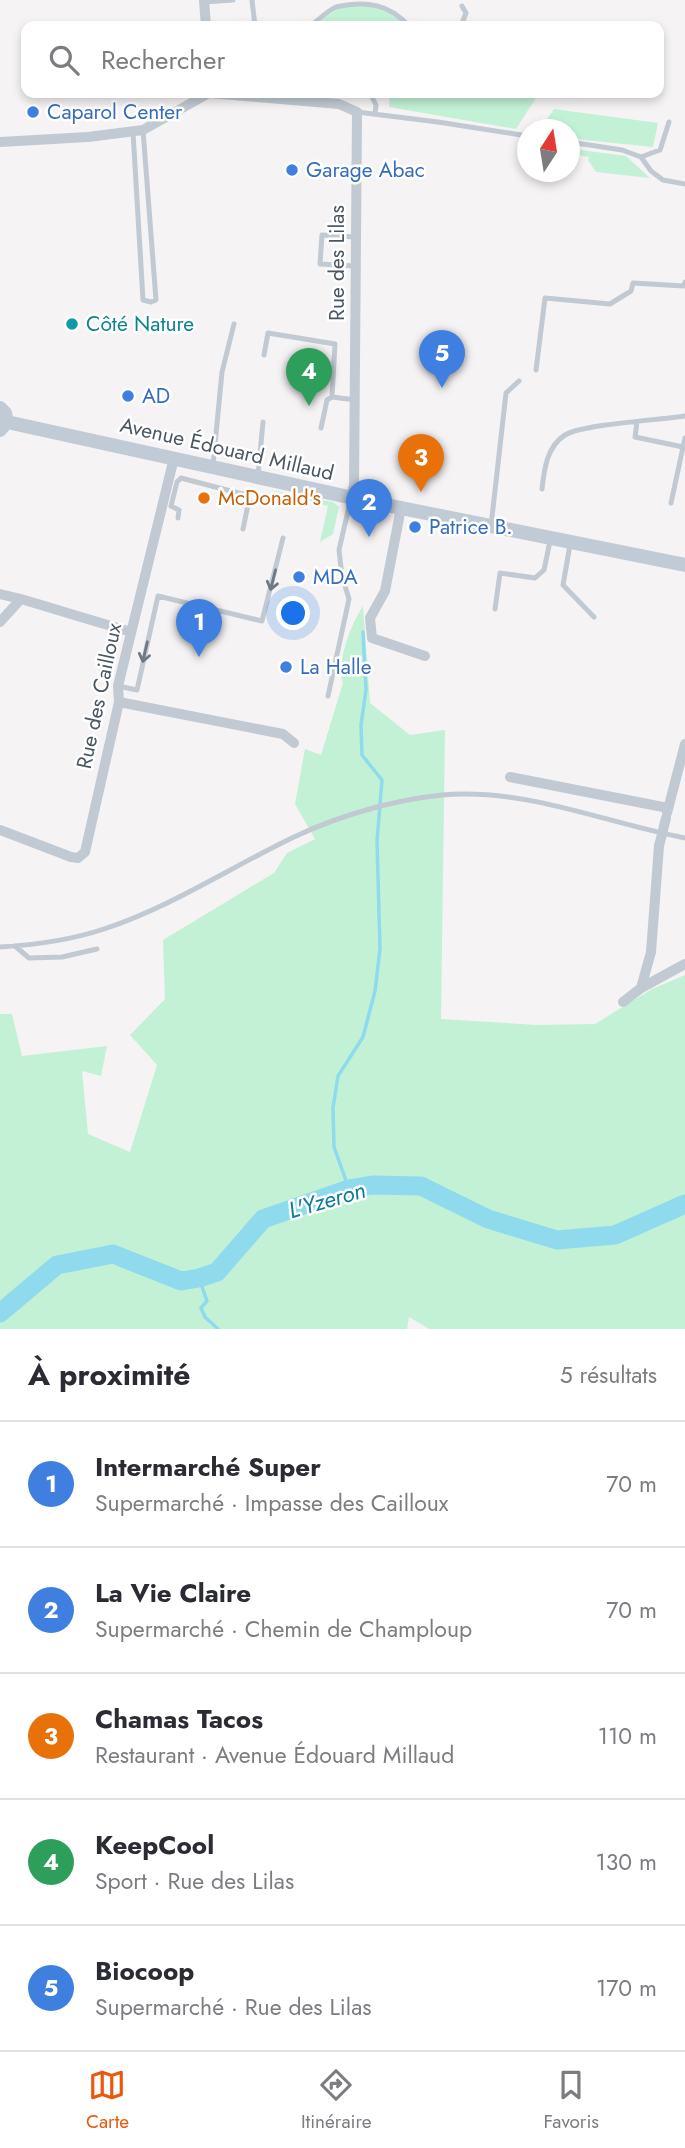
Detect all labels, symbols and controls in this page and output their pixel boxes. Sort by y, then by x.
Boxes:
search box [21,21,664,98]
icon: search [45,41,83,79]
text: Rechercher [101,41,225,79]
place label: Caparol Center [47,97,183,127]
marker: Caparol Center [25,104,41,120]
north arrow [517,119,580,182]
place label: Garage Abac [306,155,425,185]
marker: Garage Abac [284,162,300,178]
street label: Rue des Lilas [322,205,352,321]
place label: Côté Nature [86,309,194,339]
marker: Côté Nature [64,316,80,332]
pin: 5 [419,330,465,388]
pin: 4 [286,348,332,406]
place label: AD [142,381,170,411]
marker: AD [120,388,136,404]
street label: Avenue Édouard Millaud [117,410,337,488]
pin: 3 [398,434,444,492]
pin: 2 [346,479,392,537]
place label: McDonald's [218,483,321,513]
marker: McDonald's [196,490,212,506]
place label: Patrice B. [429,512,513,542]
marker: Patrice B. [407,519,423,535]
place label: MDA [313,562,358,592]
one-way arrow [265,568,278,590]
marker: MDA [291,569,307,585]
your location [276,596,310,630]
pin: 1 [176,599,222,657]
street label: Rue des Cailloux [69,620,129,772]
one-way arrow [138,640,152,663]
place label: La Halle [300,652,372,682]
marker: La Halle [278,659,294,675]
water label: L'Yzeron [284,1173,370,1227]
text: À proximité [28,1353,191,1396]
text: 5 résultats [560,1358,657,1392]
text: Intermarché Super [95,1448,321,1486]
text: 1 [45,1467,57,1501]
text: 70 m [606,1467,657,1501]
text: Supermarché · Impasse des Cailloux [95,1486,449,1520]
text: La Vie Claire [95,1574,251,1612]
text: 2 [43,1593,59,1627]
text: 70 m [606,1593,657,1627]
text: Supermarché · Chemin de Champloup [95,1612,472,1646]
text: Chamas Tacos [95,1700,263,1738]
text: 3 [44,1719,58,1753]
text: 110 m [598,1719,657,1753]
text: Restaurant · Avenue Édouard Millaud [95,1738,454,1772]
text: KeepCool [95,1826,214,1864]
text: 4 [43,1845,59,1879]
text: 130 m [595,1845,657,1879]
text: Sport · Rue des Lilas [95,1864,294,1898]
text: Biocoop [95,1952,194,1990]
text: 5 [44,1971,58,2005]
text: 170 m [596,1971,657,2005]
text: Supermarché · Rue des Lilas [95,1990,371,2024]
tab: Carte [86,2066,129,2135]
tab: Itinéraire [301,2066,371,2135]
tab: Favoris [543,2066,599,2135]

